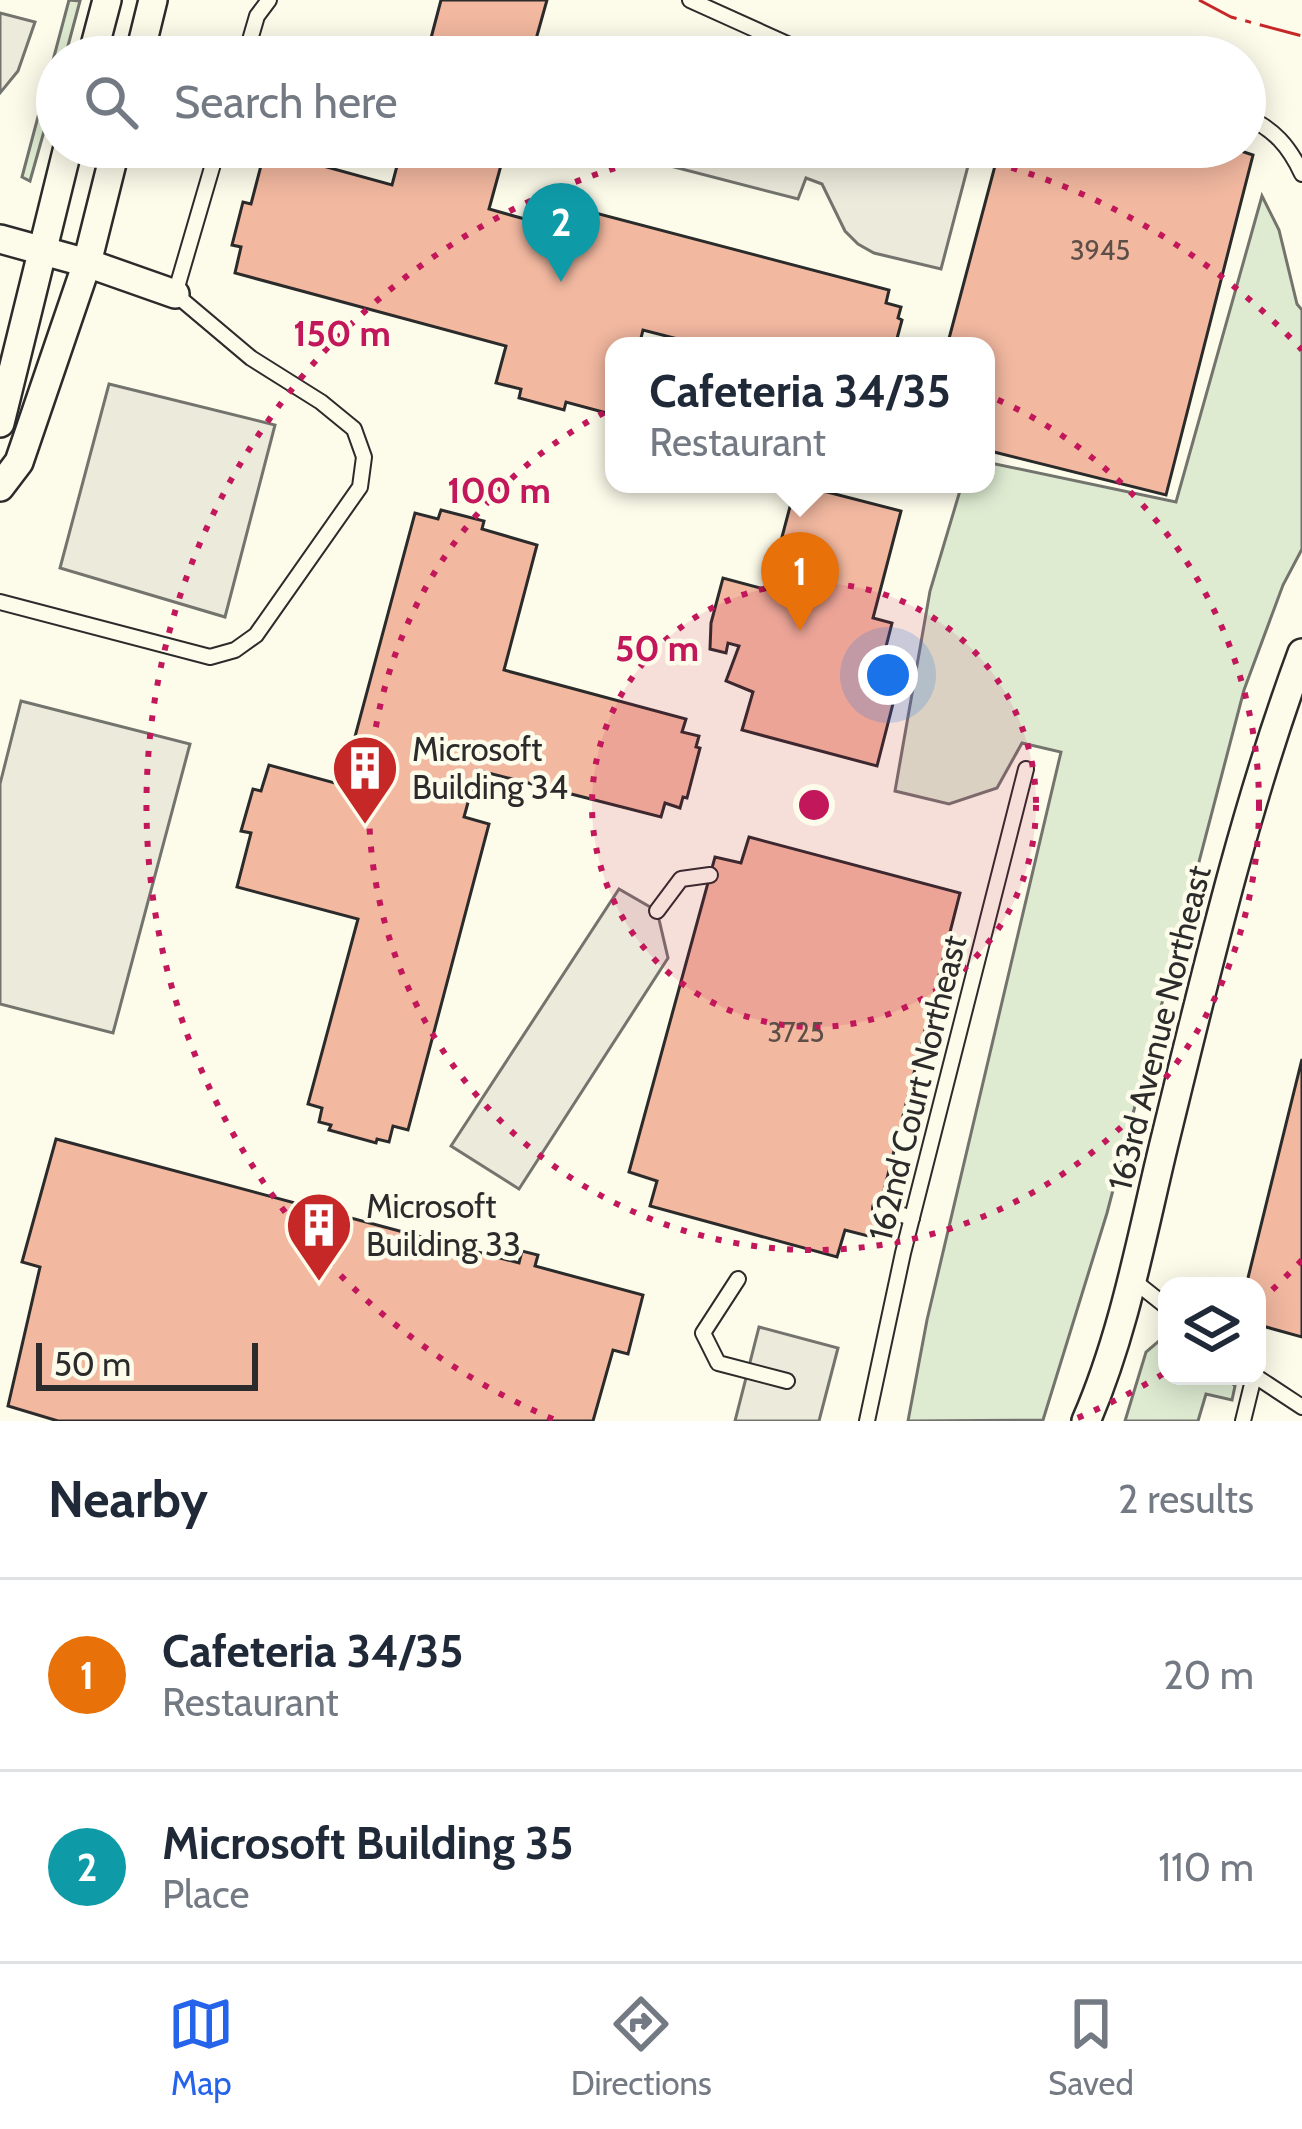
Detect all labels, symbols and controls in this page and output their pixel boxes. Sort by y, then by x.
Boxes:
search box [36,36,1266,168]
icon: search [78,69,144,135]
text: Search here [174,75,398,129]
pin: 2 [522,183,600,282]
house number: 3945 [1070,234,1130,267]
text: 150 m [293,311,391,355]
popup [605,337,995,493]
text: Cafeteria 34/35 [649,364,951,418]
text: Restaurant [649,418,826,466]
text: 100 m [447,468,551,512]
pin: 1 [761,532,839,631]
text: 50 m [615,626,699,670]
your location [858,645,918,705]
place label: Microsoft Building 34 [412,729,568,807]
building icon: Microsoft Building 34 [330,733,400,827]
centre of rings [793,784,835,826]
street label: 163rd Avenue Northeast [1099,862,1219,1194]
street label: 162nd Court Northeast [860,931,974,1245]
house number: 3725 [768,1016,824,1049]
place label: Microsoft Building 33 [366,1186,521,1264]
building icon: Microsoft Building 33 [284,1190,354,1284]
map controls [1158,1277,1266,1385]
button: layers [1158,1277,1266,1385]
scale bar [36,1337,258,1390]
text: 50 m [54,1344,131,1384]
text: Nearby [48,1468,208,1530]
text: 2 results [1118,1475,1254,1523]
text: Cafeteria 34/35 [162,1624,463,1678]
text: 1 [80,1651,94,1699]
text: 20 m [1163,1651,1254,1699]
text: Restaurant [162,1678,339,1726]
text: Microsoft Building 35 [162,1816,573,1870]
text: 2 [77,1843,97,1891]
text: 110 m [1158,1843,1254,1891]
text: Place [162,1870,249,1918]
tab: Map [168,1991,234,2103]
tab: Directions [571,1991,712,2103]
tab: Saved [1048,1991,1134,2103]

